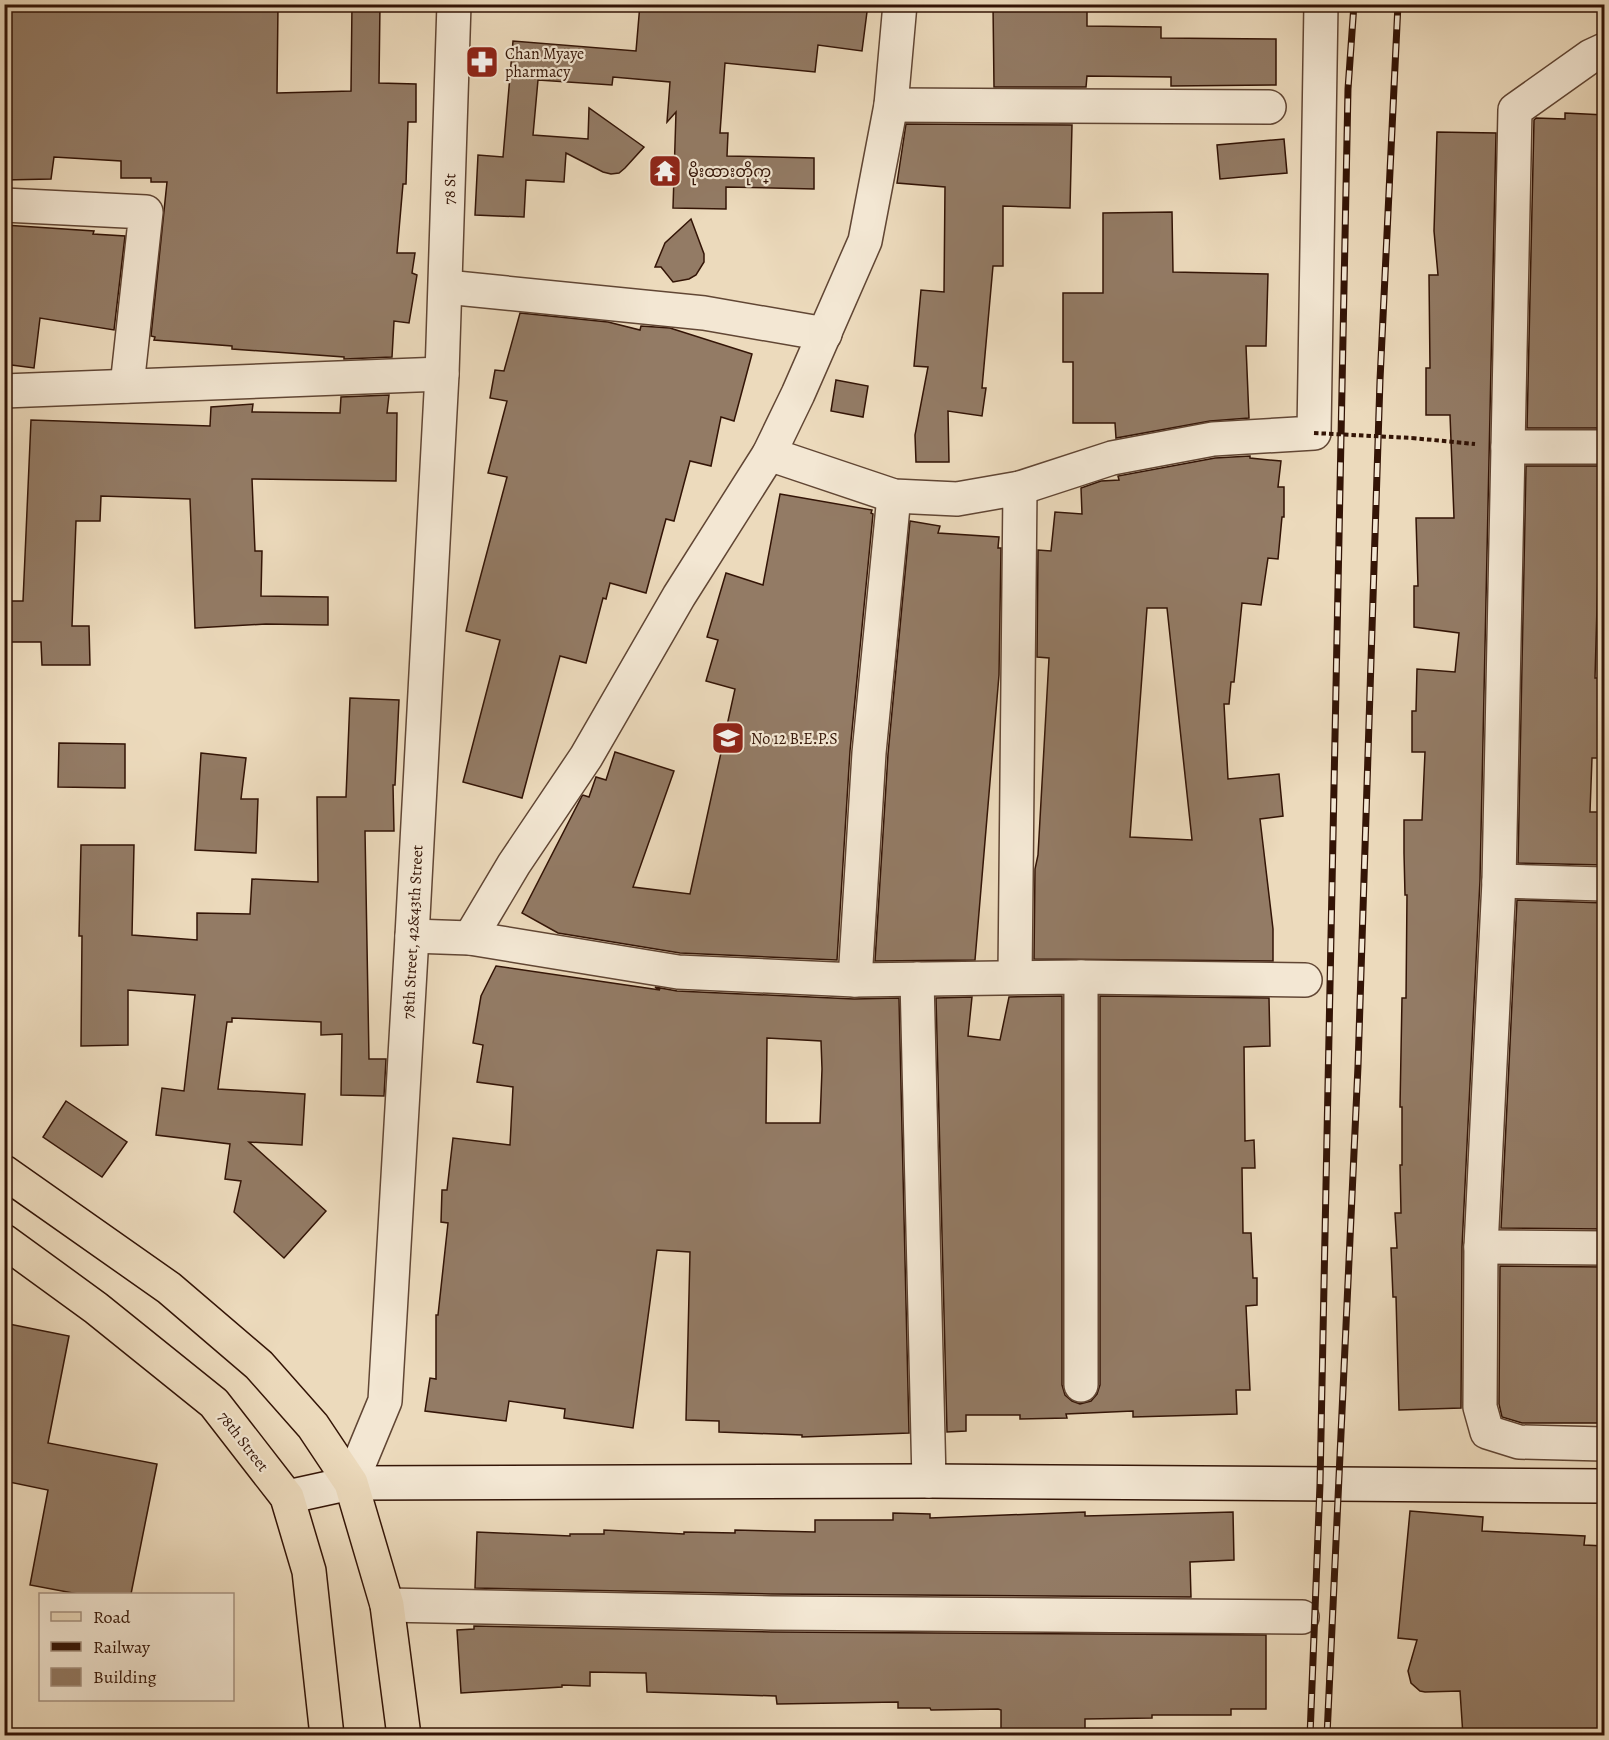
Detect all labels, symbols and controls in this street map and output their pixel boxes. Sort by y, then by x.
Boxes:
place label: Chan Myaye pharmacy [505,43,584,83]
pharmacy icon: Chan Myaye pharmacy [464,44,500,80]
temple icon: မိုးထားတိုက္ [647,153,683,189]
place label: မိုးထားတိုက္ [688,161,771,186]
street label: 78 St [438,173,462,205]
school or university icon: No 12 B.E.P.S [710,720,746,756]
place label: No 12 B.E.P.S [751,728,838,750]
street label: 78th Street, 42&43th Street [397,844,429,1020]
street label: 78th Street [213,1407,274,1476]
legend [39,1593,234,1701]
text: Road [93,1605,131,1629]
text: Railway [93,1635,151,1659]
text: Building [93,1665,157,1689]

